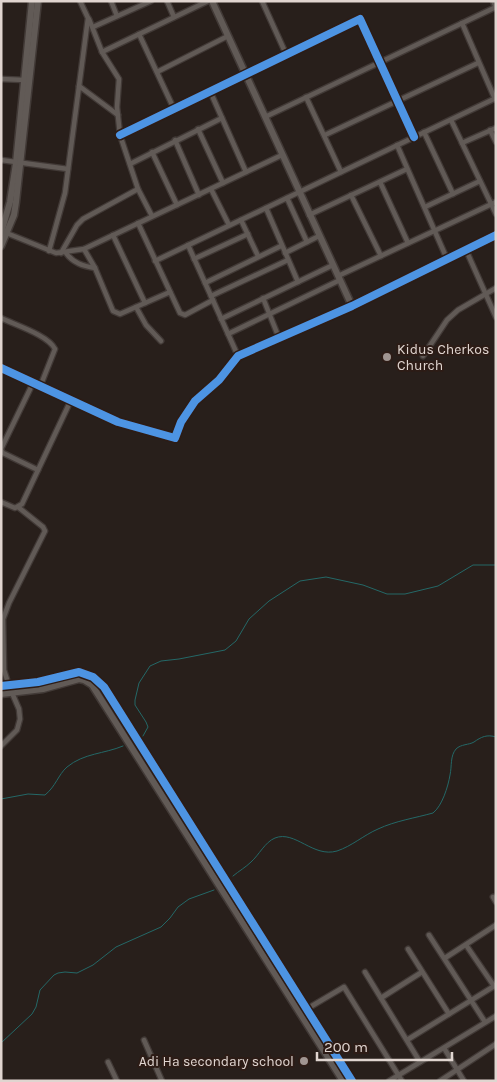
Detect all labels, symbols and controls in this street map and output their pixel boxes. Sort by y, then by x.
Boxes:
place label: Kidus Cherkos Church [397,341,489,374]
marker: Kidus Cherkos Church [381,351,393,363]
scale bar [317,1030,452,1062]
text: 200 m [324,1038,368,1056]
place label: Adi Ha secondary school [139,1053,294,1070]
marker: Adi Ha secondary school [298,1055,310,1067]

